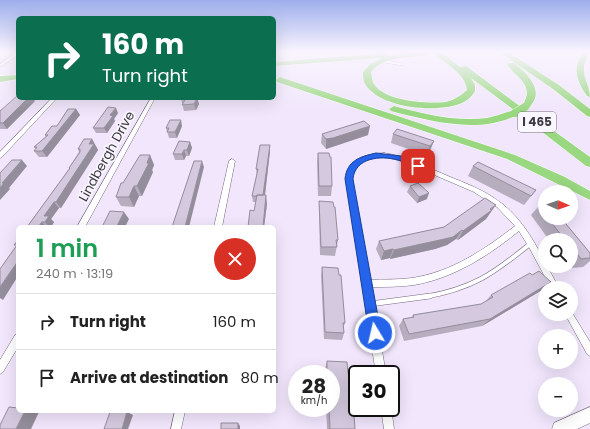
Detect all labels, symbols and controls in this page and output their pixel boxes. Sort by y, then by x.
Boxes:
text: 160 m [102,25,184,64]
icon: right [36,32,88,84]
text: Turn right [102,63,188,88]
street label: Lindbergh Drive [74,108,139,205]
road number: I 465 [518,112,556,132]
pin [401,149,435,183]
icon: arrive [407,155,429,177]
north arrow [538,185,578,225]
map controls [538,185,578,417]
text: 1 min [36,232,98,265]
button: search [538,233,578,273]
button: close [214,238,256,280]
text: 240 m · 13:19 [36,264,113,283]
button: layers [538,281,578,321]
icon: right [36,311,58,333]
text: Turn right [70,311,146,332]
text: 160 m [213,311,256,332]
position arrow [354,312,396,354]
button: + [538,329,578,369]
speed limit sign: 30 [348,365,400,417]
icon: arrive [36,367,58,389]
text: Arrive at destination [70,367,228,388]
text: 80 m [240,367,279,388]
text: 28 [302,372,326,400]
button: − [538,377,578,417]
text: km/h [301,393,327,408]

